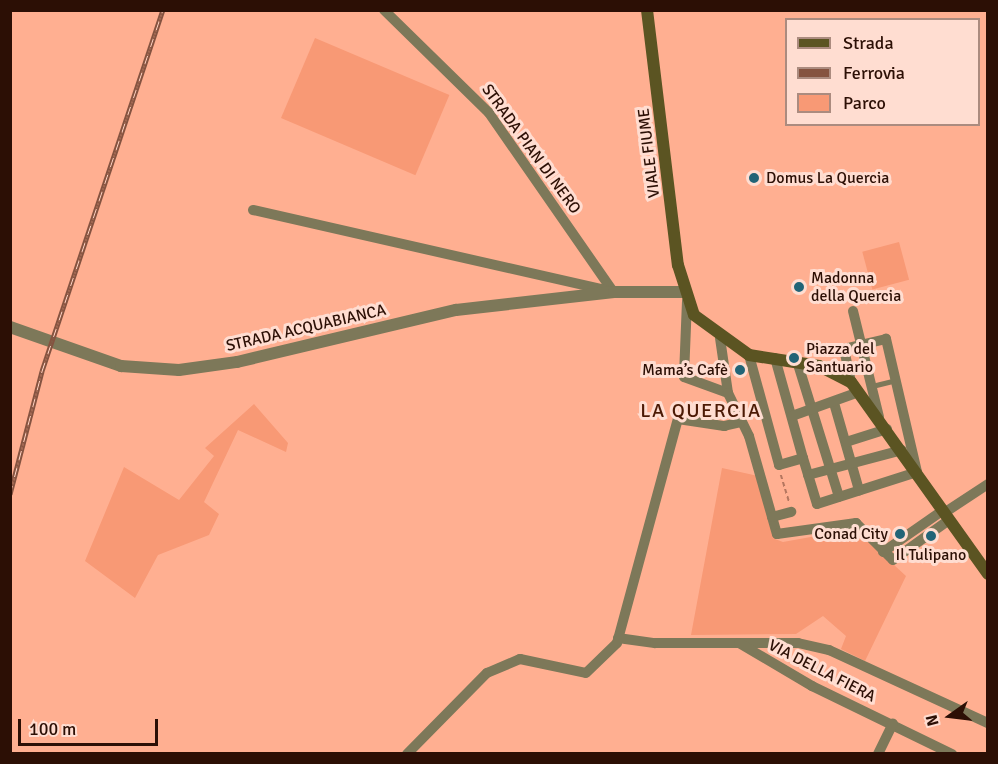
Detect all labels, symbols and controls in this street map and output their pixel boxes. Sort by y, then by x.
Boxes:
legend [785,18,980,126]
text: Strada [843,32,894,54]
text: Ferrovia [843,62,905,84]
street label: STRADA PIAN DI NERO [478,80,584,218]
text: Parco [843,92,886,114]
street label: VIALE FIUME [634,107,664,199]
place label: Domus La Quercia [766,168,889,188]
marker: Domus La Quercia [747,171,761,185]
place label: Madonna della Quercia [811,268,901,306]
marker: Madonna della Quercia [792,280,806,294]
street label: STRADA ACQUABIANCA [224,300,388,356]
place label: Piazza del Santuario [806,339,875,377]
marker: Piazza del Santuario [787,351,801,365]
place label: Mama’s Cafè [642,360,728,380]
marker: Mama’s Cafè [733,363,747,377]
district label: LA QUERCIA [640,398,762,422]
place label: Conad City [814,524,888,544]
marker: Conad City [893,527,907,541]
marker: Il Tulipano [924,529,938,543]
place label: Il Tulipano [896,545,966,565]
street label: VIA DELLA FIERA [765,636,879,706]
north arrow [920,686,980,746]
scale bar [21,707,160,745]
text: N [921,713,944,728]
text: 100 m [29,718,76,740]

